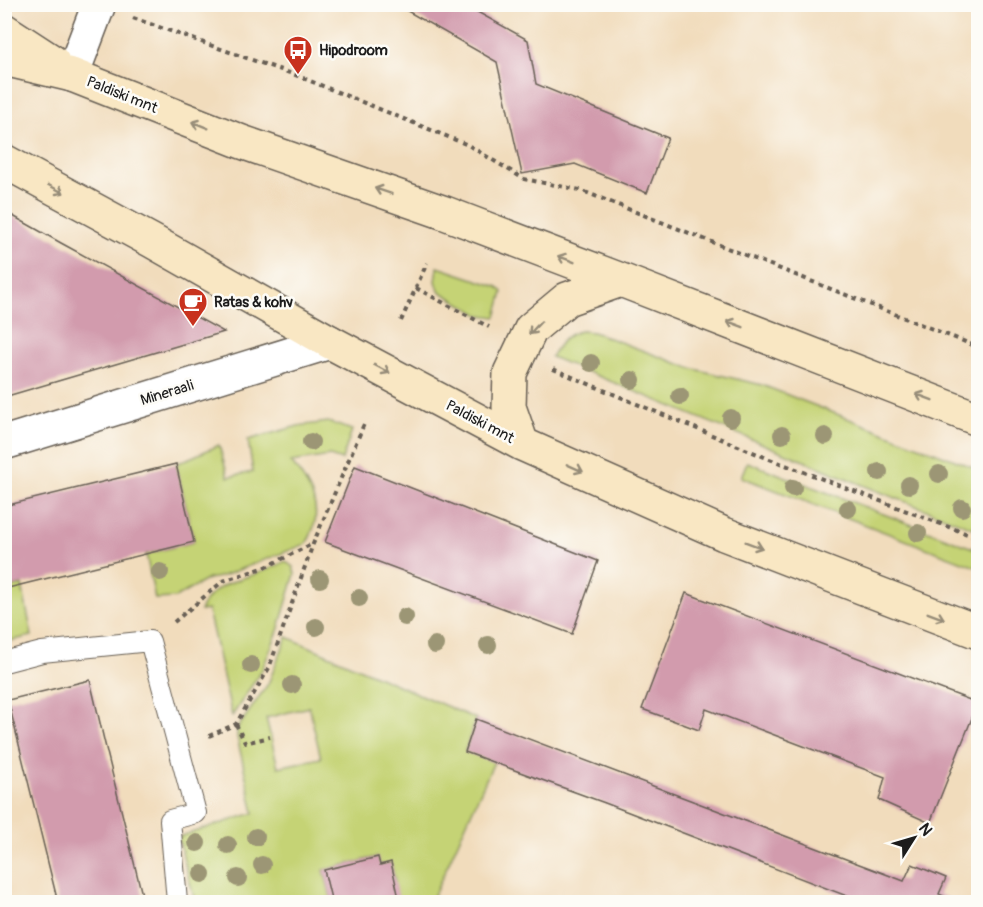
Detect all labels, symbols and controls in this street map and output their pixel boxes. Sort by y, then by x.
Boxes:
bus stop icon: Hipodroom [282,34,314,76]
place label: Hipodroom [319,41,388,60]
street label: Paldiski mnt [84,72,161,118]
one-way arrow [191,119,210,130]
one-way arrow [47,183,64,195]
one-way arrow [374,185,393,196]
one-way arrow [557,253,576,264]
cafe icon: Ratas & kohv [177,286,209,328]
place label: Ratas & kohv [214,293,293,312]
one-way arrow [727,318,745,329]
one-way arrow [528,320,542,335]
one-way arrow [372,364,390,375]
street label: Mineraali [138,376,196,410]
one-way arrow [915,391,934,402]
street label: Paldiski mnt [442,396,518,448]
one-way arrow [566,463,584,474]
one-way arrow [744,541,763,552]
one-way arrow [926,611,945,622]
north arrow [884,808,944,868]
text: N [914,819,937,840]

